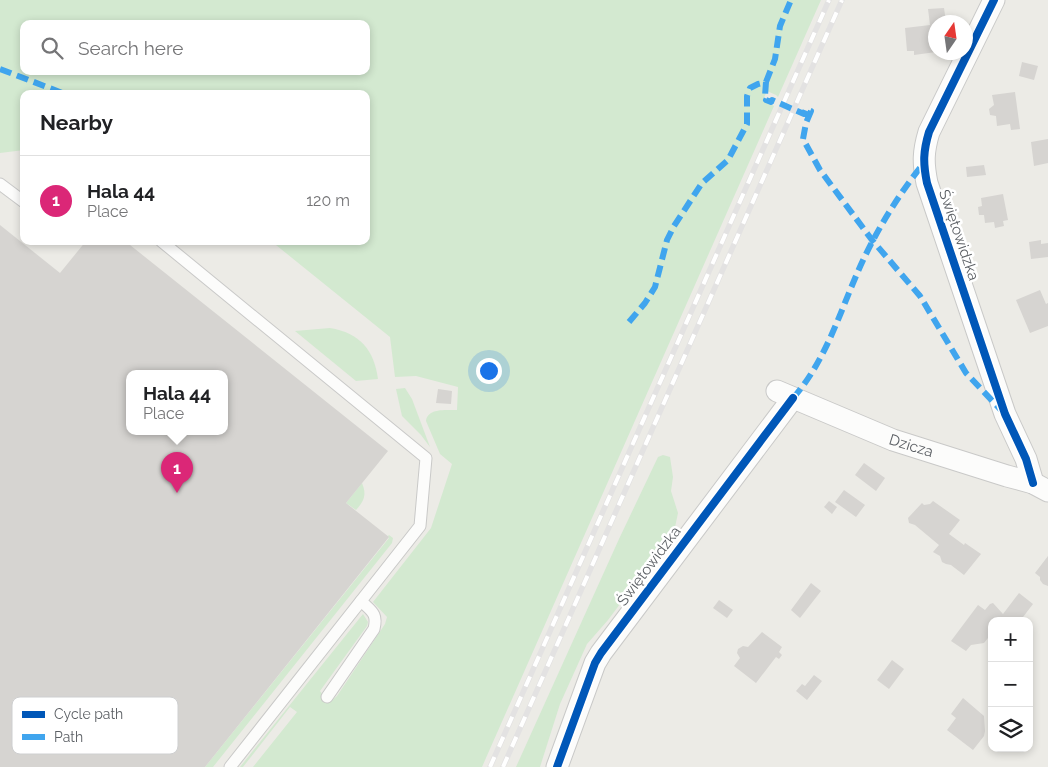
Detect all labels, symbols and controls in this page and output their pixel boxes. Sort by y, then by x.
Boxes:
north arrow [928,15,973,60]
search box [20,20,370,75]
icon: search [38,34,66,62]
text: Search here [78,37,184,59]
text: Nearby [40,110,113,135]
text: Hala 44 [87,180,155,202]
street label: Świętowidzka [935,187,983,283]
text: 1 [52,191,60,210]
text: 120 m [306,191,350,210]
text: Place [87,202,128,221]
your location [476,358,502,384]
popup [126,370,228,435]
text: Hala 44 [143,382,211,404]
text: Place [143,404,184,423]
street label: Dzicza [887,430,935,461]
pin: 1 [161,452,193,493]
street label: Świętowidzka [613,523,685,609]
map controls [988,617,1033,752]
button: + [988,617,1033,662]
button: − [988,662,1033,707]
legend [12,697,178,754]
text: Cycle path [54,706,123,722]
button: layers [988,707,1033,752]
text: Path [54,729,83,745]

